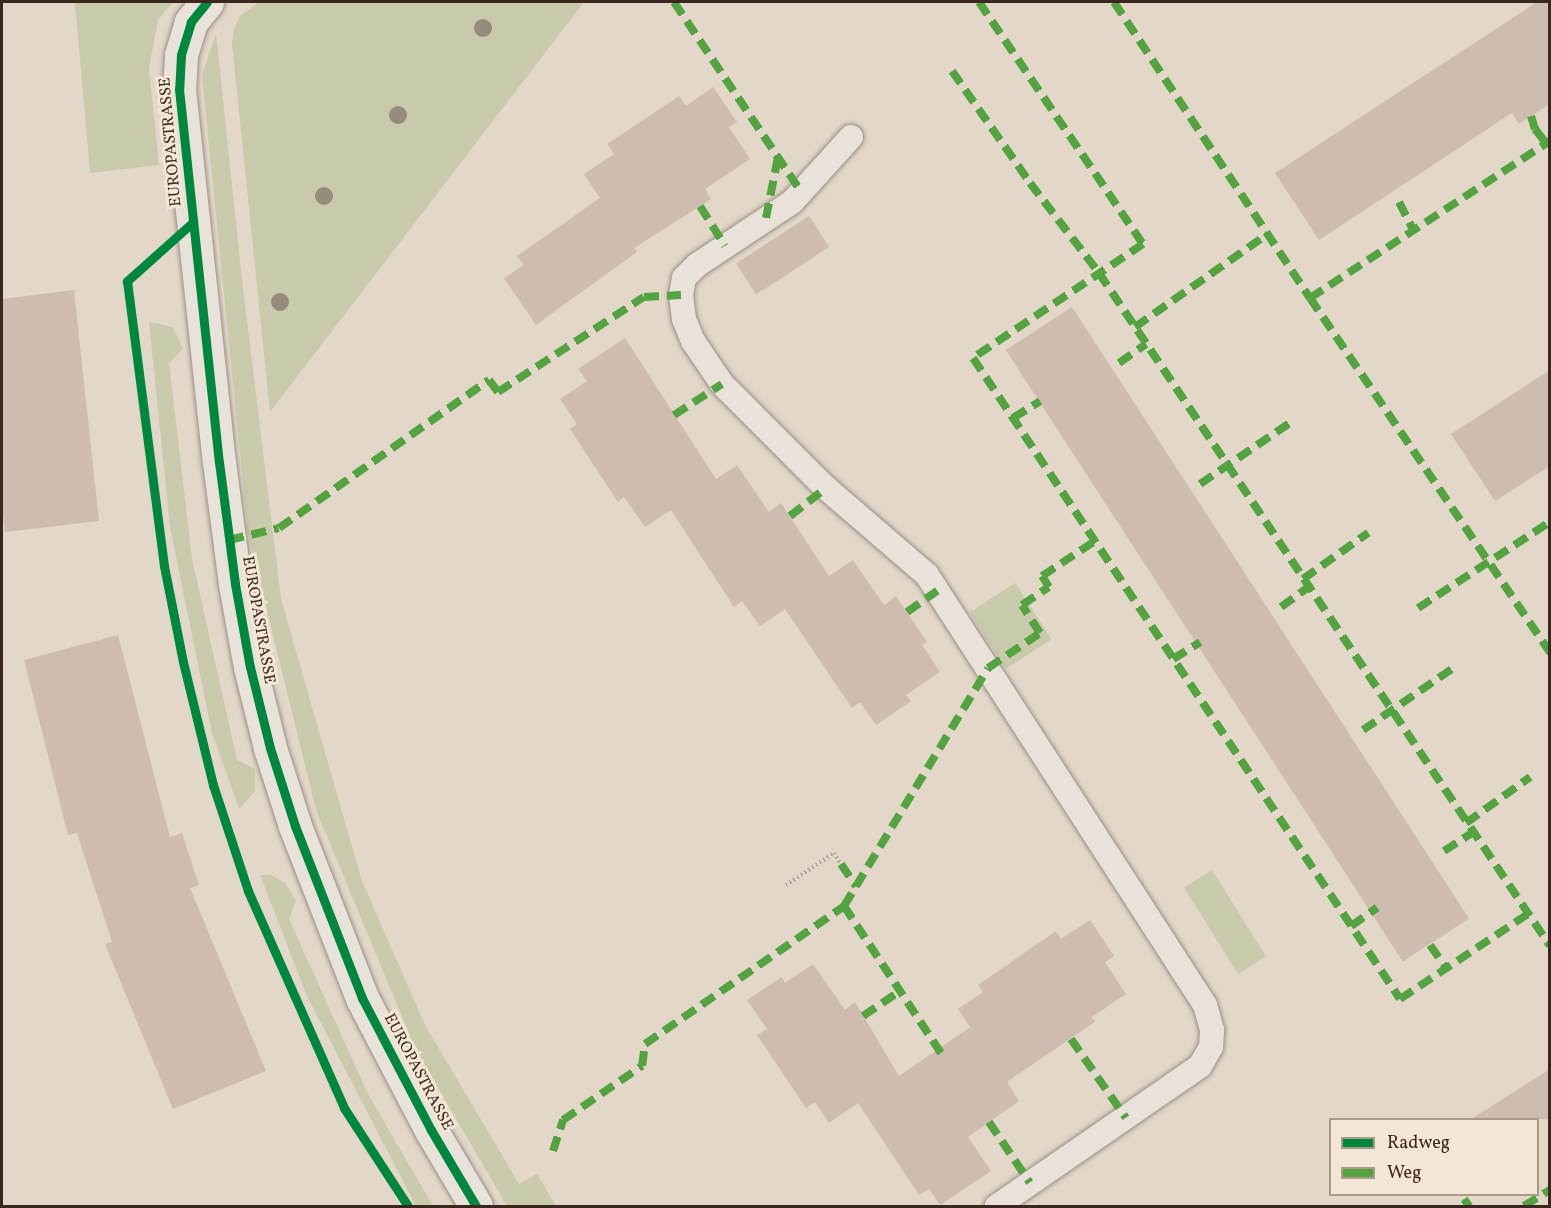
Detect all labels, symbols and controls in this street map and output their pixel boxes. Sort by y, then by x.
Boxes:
street label: EUROPASTRASSE [156,77,186,207]
street label: EUROPASTRASSE [237,555,279,685]
street label: EUROPASTRASSE [379,1010,457,1134]
legend [1329,1118,1539,1196]
text: Radweg [1387,1131,1450,1156]
text: Weg [1387,1161,1421,1186]

